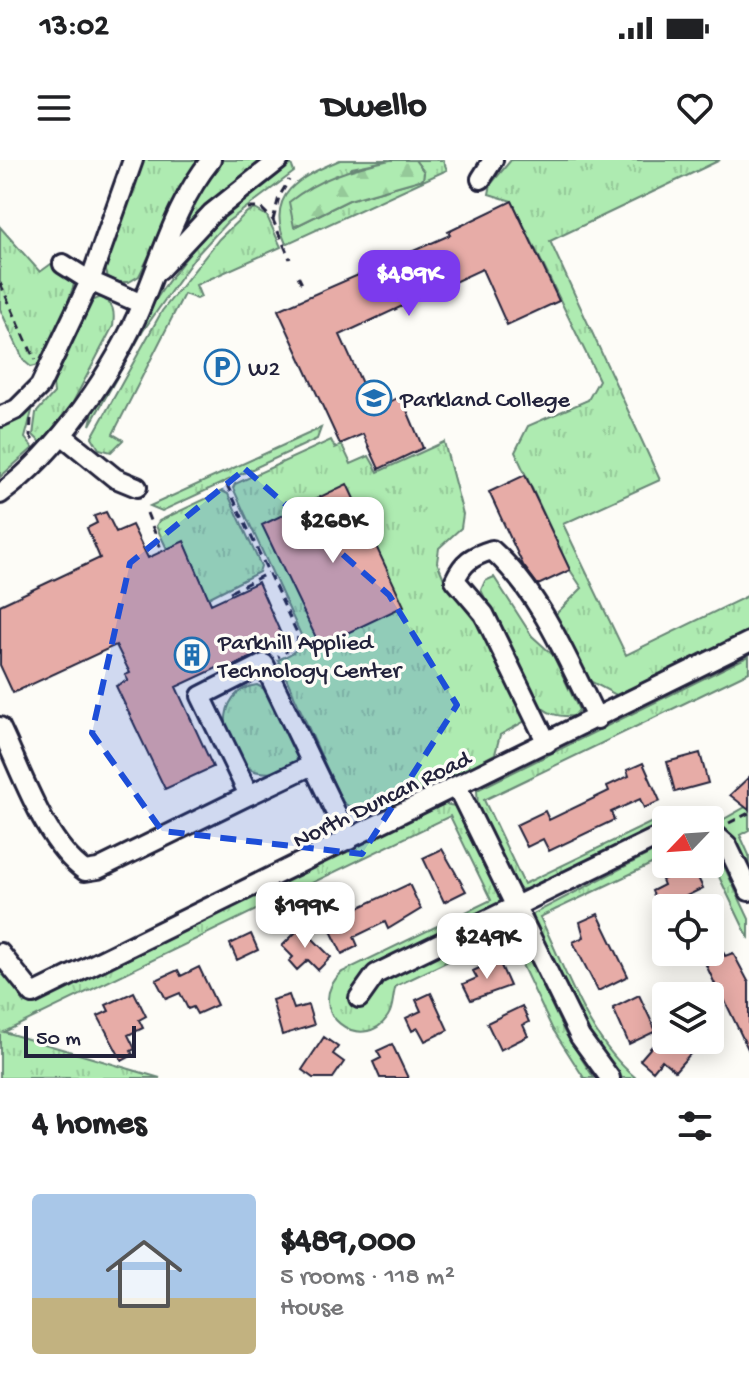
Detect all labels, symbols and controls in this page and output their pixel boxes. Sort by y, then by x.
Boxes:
text: 13:02 [40,11,109,46]
icon: menu [32,86,76,130]
icon: heart [673,86,717,130]
text: Dwello [322,87,427,130]
pin: $489K [353,250,465,318]
text: $489K [376,260,442,291]
parking icon: W2 [203,348,241,386]
place label: W2 [248,356,280,385]
school or university icon: Parkland College [355,379,393,417]
place label: Parkland College [399,387,571,416]
pin: $268K [277,497,389,565]
text: $268K [300,507,366,538]
place label: Parkhill Applied Technology Center [216,630,403,687]
building icon: Parkhill Applied Technology Center [173,636,211,674]
street label: North Duncan Road [289,745,478,857]
north arrow [652,806,724,878]
map controls [652,806,724,1054]
pin: $199K [249,882,361,950]
text: $199K [274,892,336,923]
button: locate [652,894,724,966]
pin: $249K [431,913,543,981]
text: $249K [455,923,519,954]
button: layers [652,982,724,1054]
scale bar [24,1022,136,1058]
text: 50 m [36,1027,81,1053]
icon: filters [673,1104,717,1148]
text: 4 homes [32,1106,146,1146]
text: $489,000 [280,1223,416,1263]
icon: home [96,1226,192,1322]
text: 5 rooms · 118 m² [280,1263,455,1294]
text: House [280,1294,344,1325]

